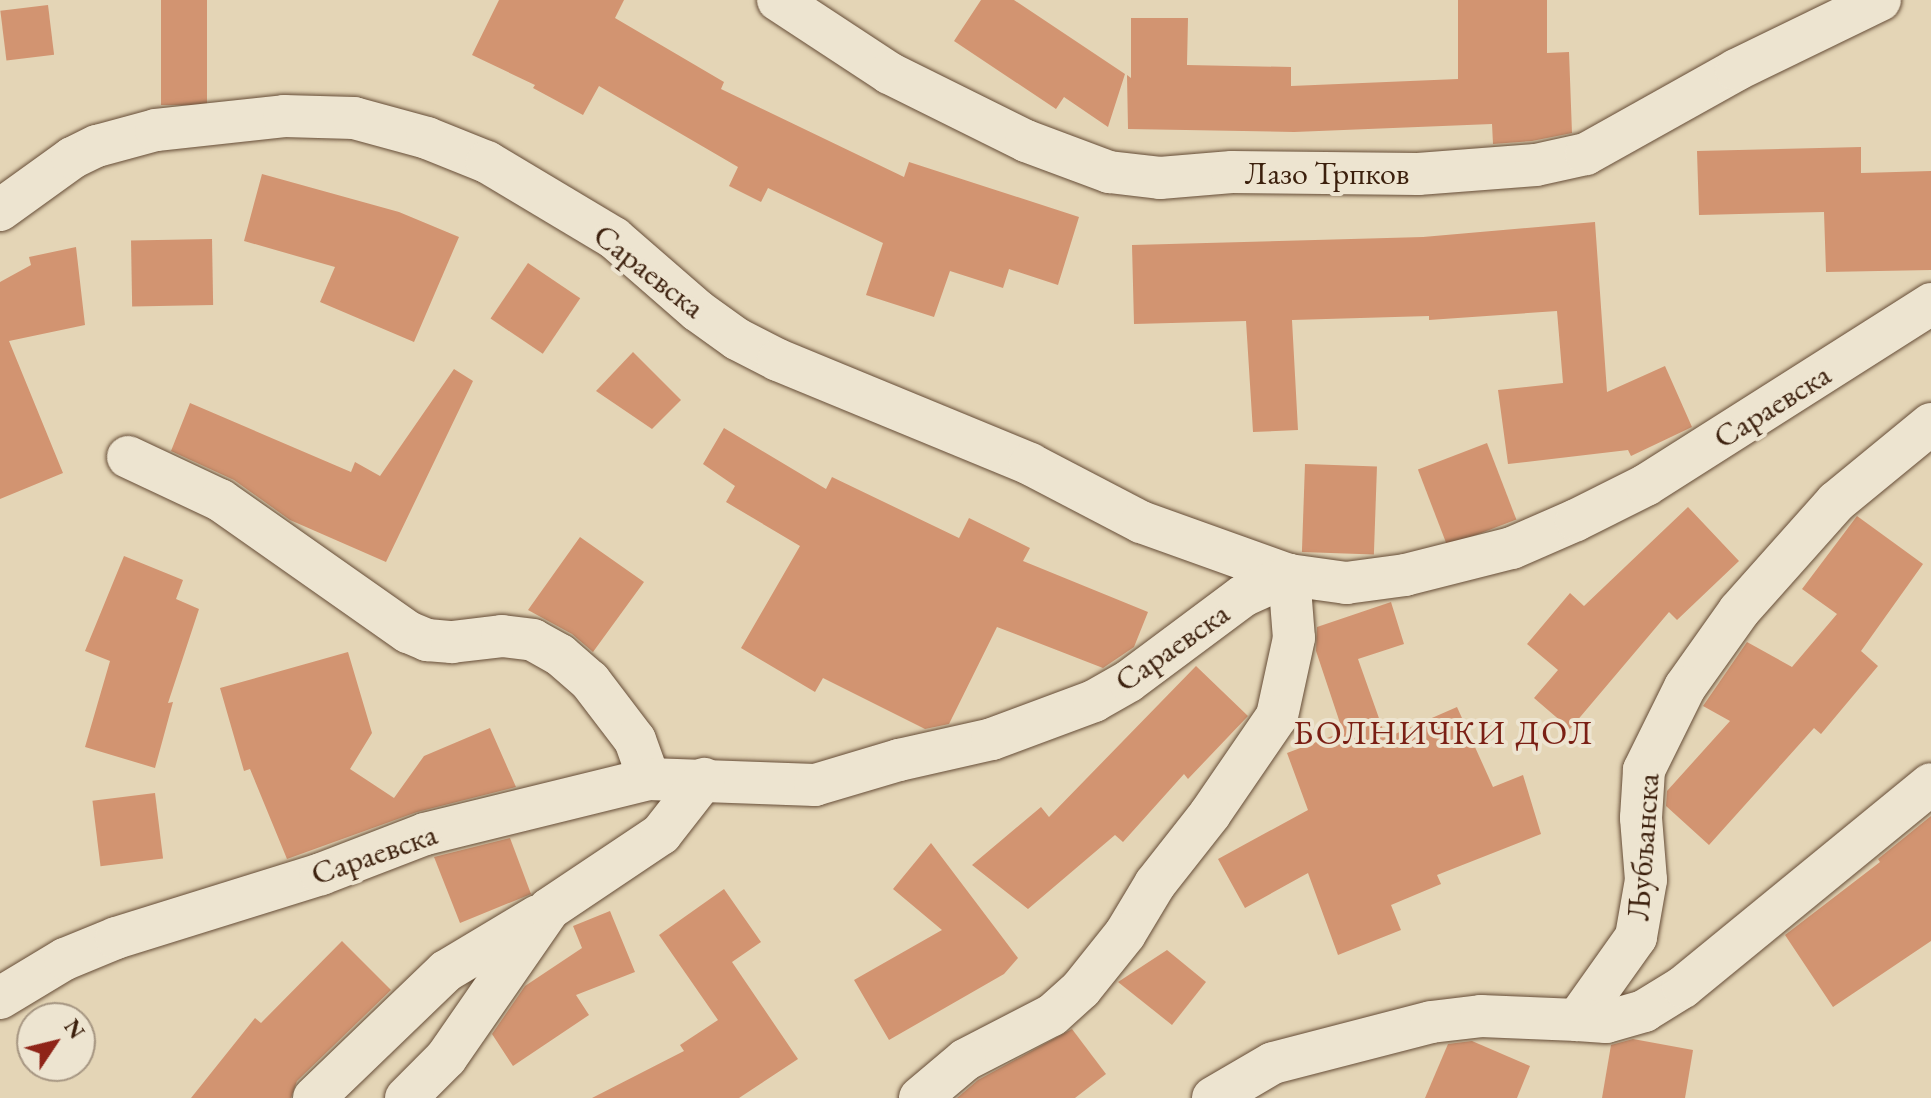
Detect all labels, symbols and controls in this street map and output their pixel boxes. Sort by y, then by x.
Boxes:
street label: Лазо Трпков [1245,154,1409,192]
street label: Сараевска [586,216,712,326]
street label: Сараевска [1707,355,1837,457]
street label: Сараевска [1108,594,1236,700]
district label: БОЛНИЧКИ ДОЛ [1293,713,1595,753]
street label: Љубљанска [1619,772,1667,922]
street label: Сараевска [306,815,442,893]
north arrow [16,1002,96,1082]
text: N [57,1013,91,1045]

